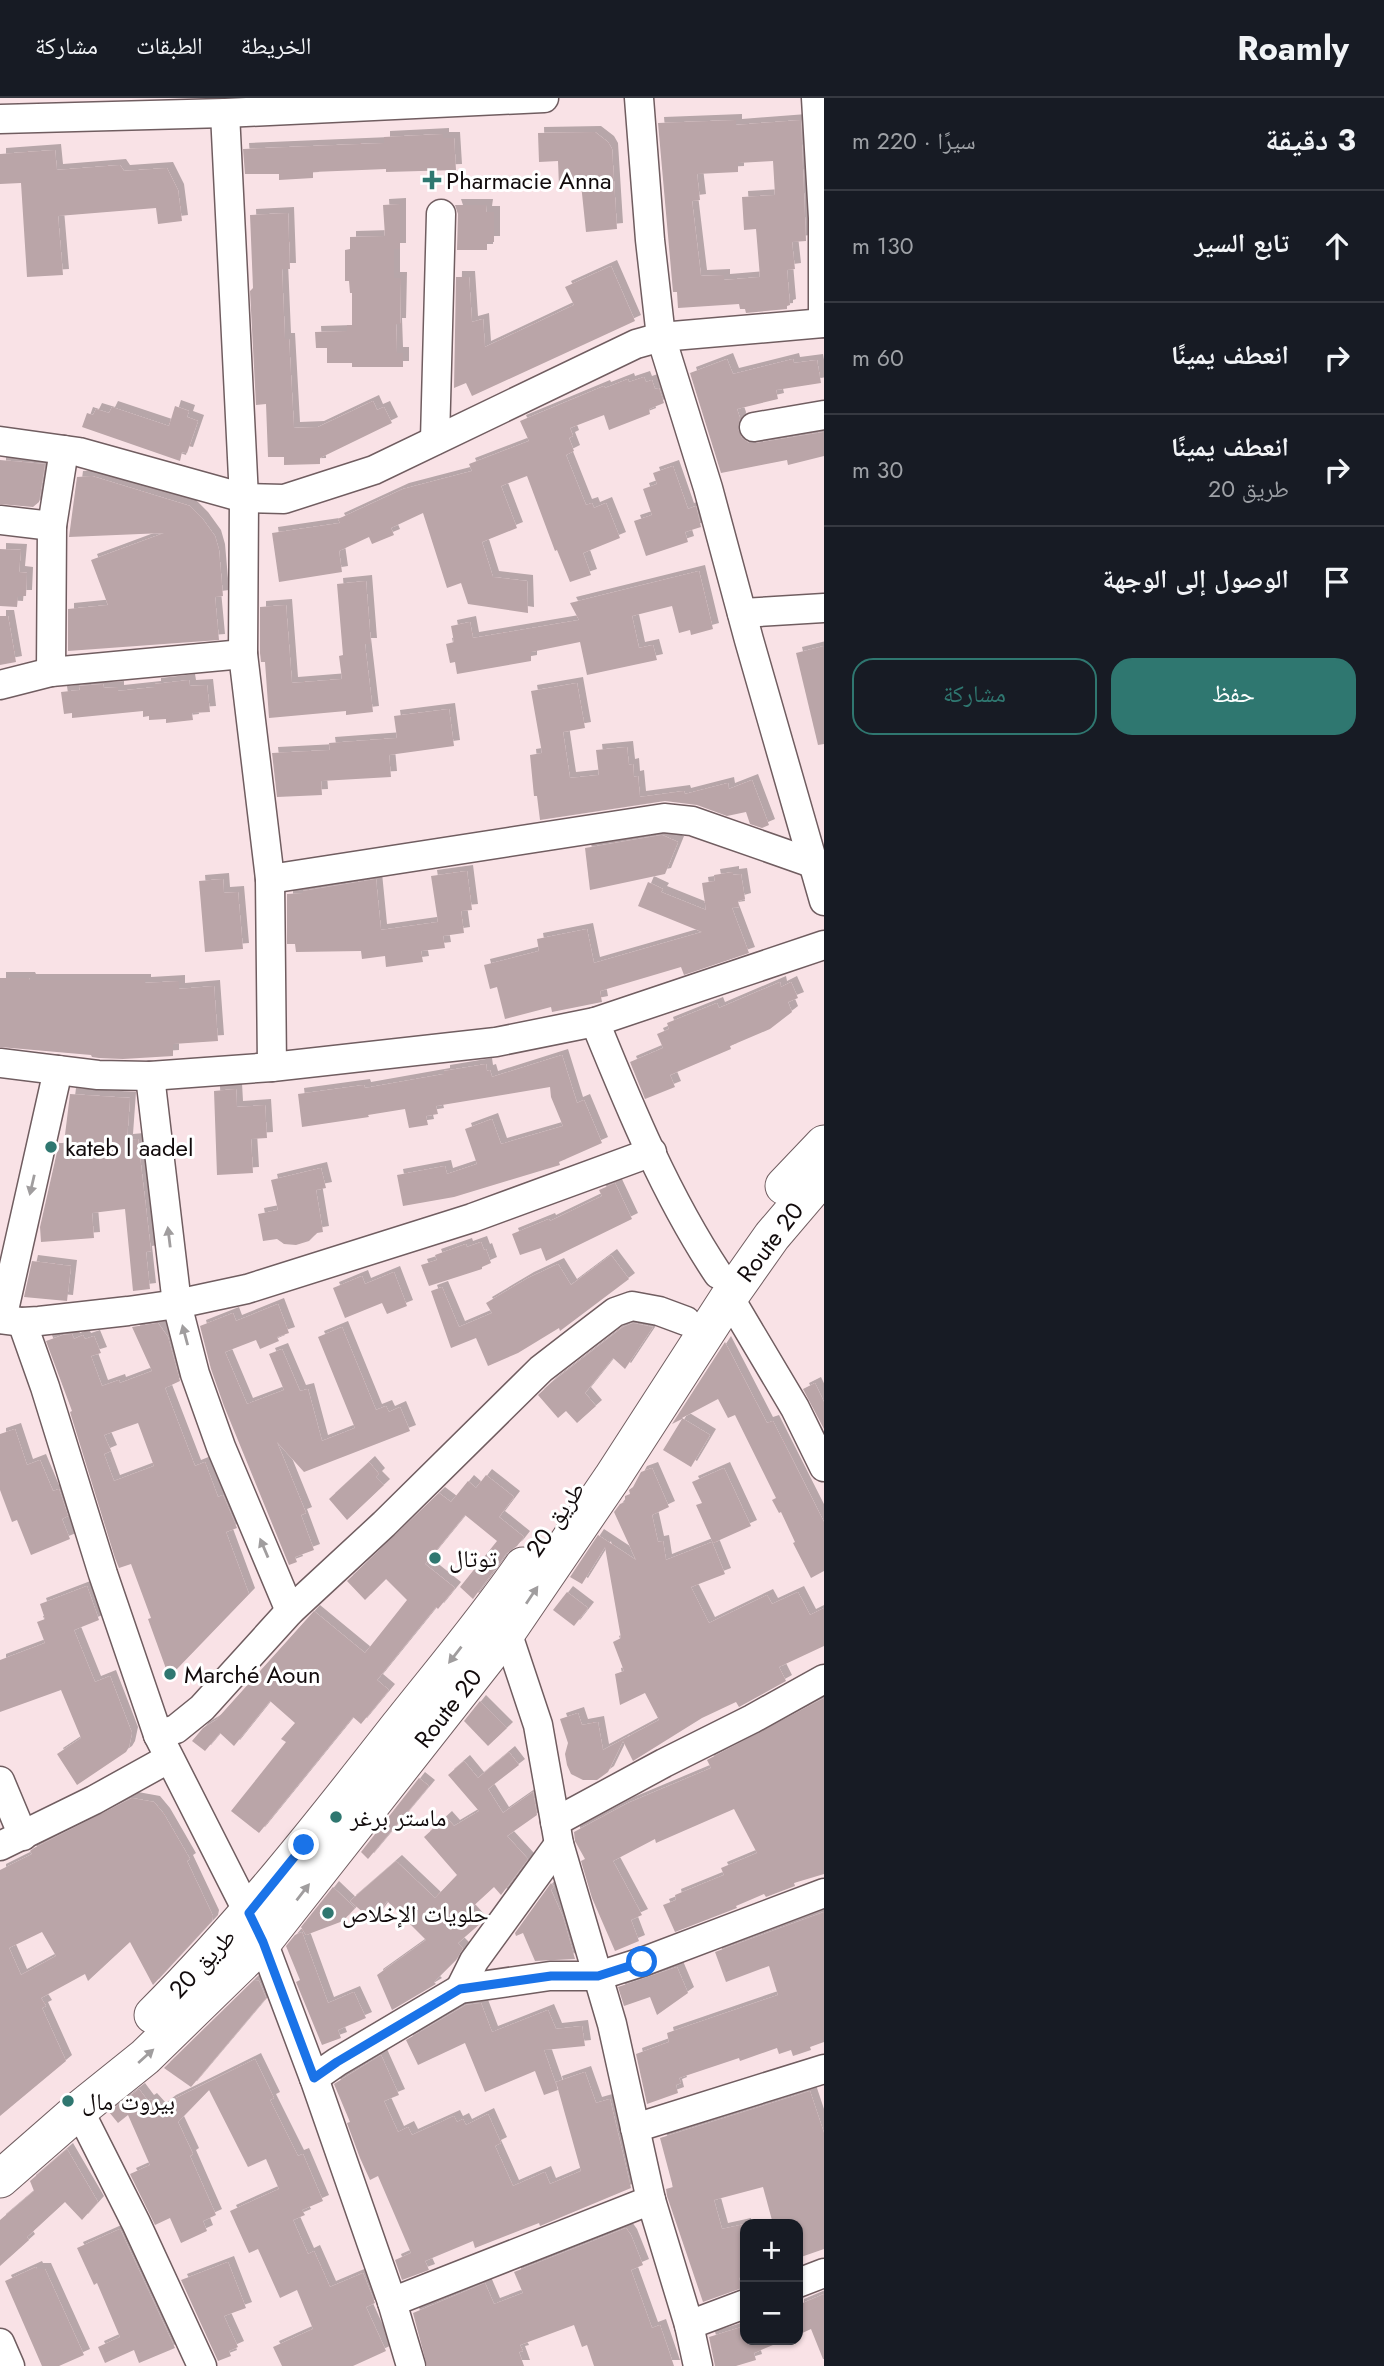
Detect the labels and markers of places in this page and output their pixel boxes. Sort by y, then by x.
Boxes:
place label: Pharmacie Anna [446,163,612,198]
marker: Pharmacie Anna [424,172,440,188]
place label: kateb l aadel [65,1130,193,1165]
marker: kateb l aadel [43,1139,59,1155]
place label: توتال [449,1541,497,1576]
marker: توتال [427,1550,443,1566]
place label: Marché Aoun [184,1657,321,1692]
marker: Marché Aoun [162,1666,178,1682]
place label: ماستر برغر [349,1800,446,1835]
marker: ماستر برغر [328,1809,344,1825]
place label: حلويات الإخلاص [342,1896,489,1931]
marker: حلويات الإخلاص [320,1905,336,1921]
place label: بیروت مال [82,2084,175,2119]
marker: بیروت مال [60,2093,76,2109]

